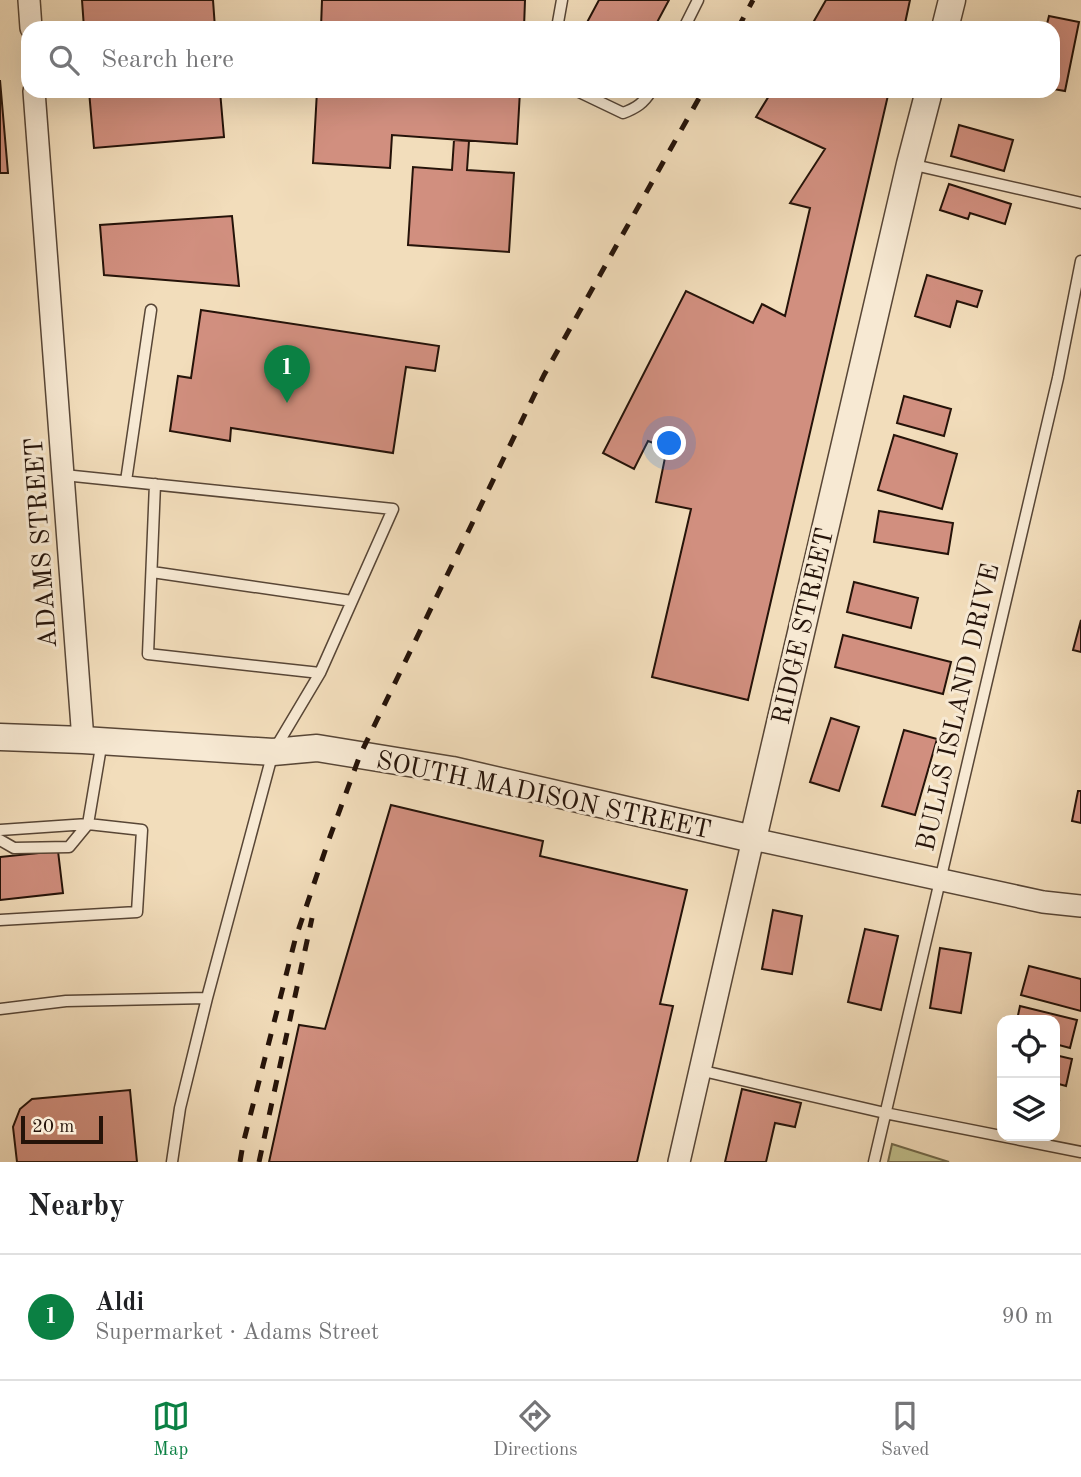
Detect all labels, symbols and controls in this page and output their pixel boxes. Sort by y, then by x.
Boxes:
search box [21,21,1060,98]
icon: search [45,41,83,79]
text: Search here [101,47,234,73]
pin: 1 [264,345,310,403]
your location [652,426,686,460]
street label: ADAMS STREET [22,437,62,649]
street label: RIDGE STREET [769,526,839,727]
street label: BULLS ISLAND DRIVE [913,561,1005,854]
street label: SOUTH MADISON STREET [374,748,713,844]
map controls [997,1015,1060,1141]
button: locate [997,1015,1060,1078]
button: layers [997,1078,1060,1141]
scale bar [21,1113,103,1145]
text: 20 m [32,1118,74,1137]
text: Nearby [28,1192,125,1222]
text: Aldi [95,1290,144,1316]
text: 1 [44,1305,58,1328]
text: 90 m [1002,1305,1053,1328]
text: Supermarket · Adams Street [95,1321,379,1344]
tab: Map [152,1397,190,1462]
tab: Directions [493,1397,578,1462]
tab: Saved [881,1397,929,1462]

